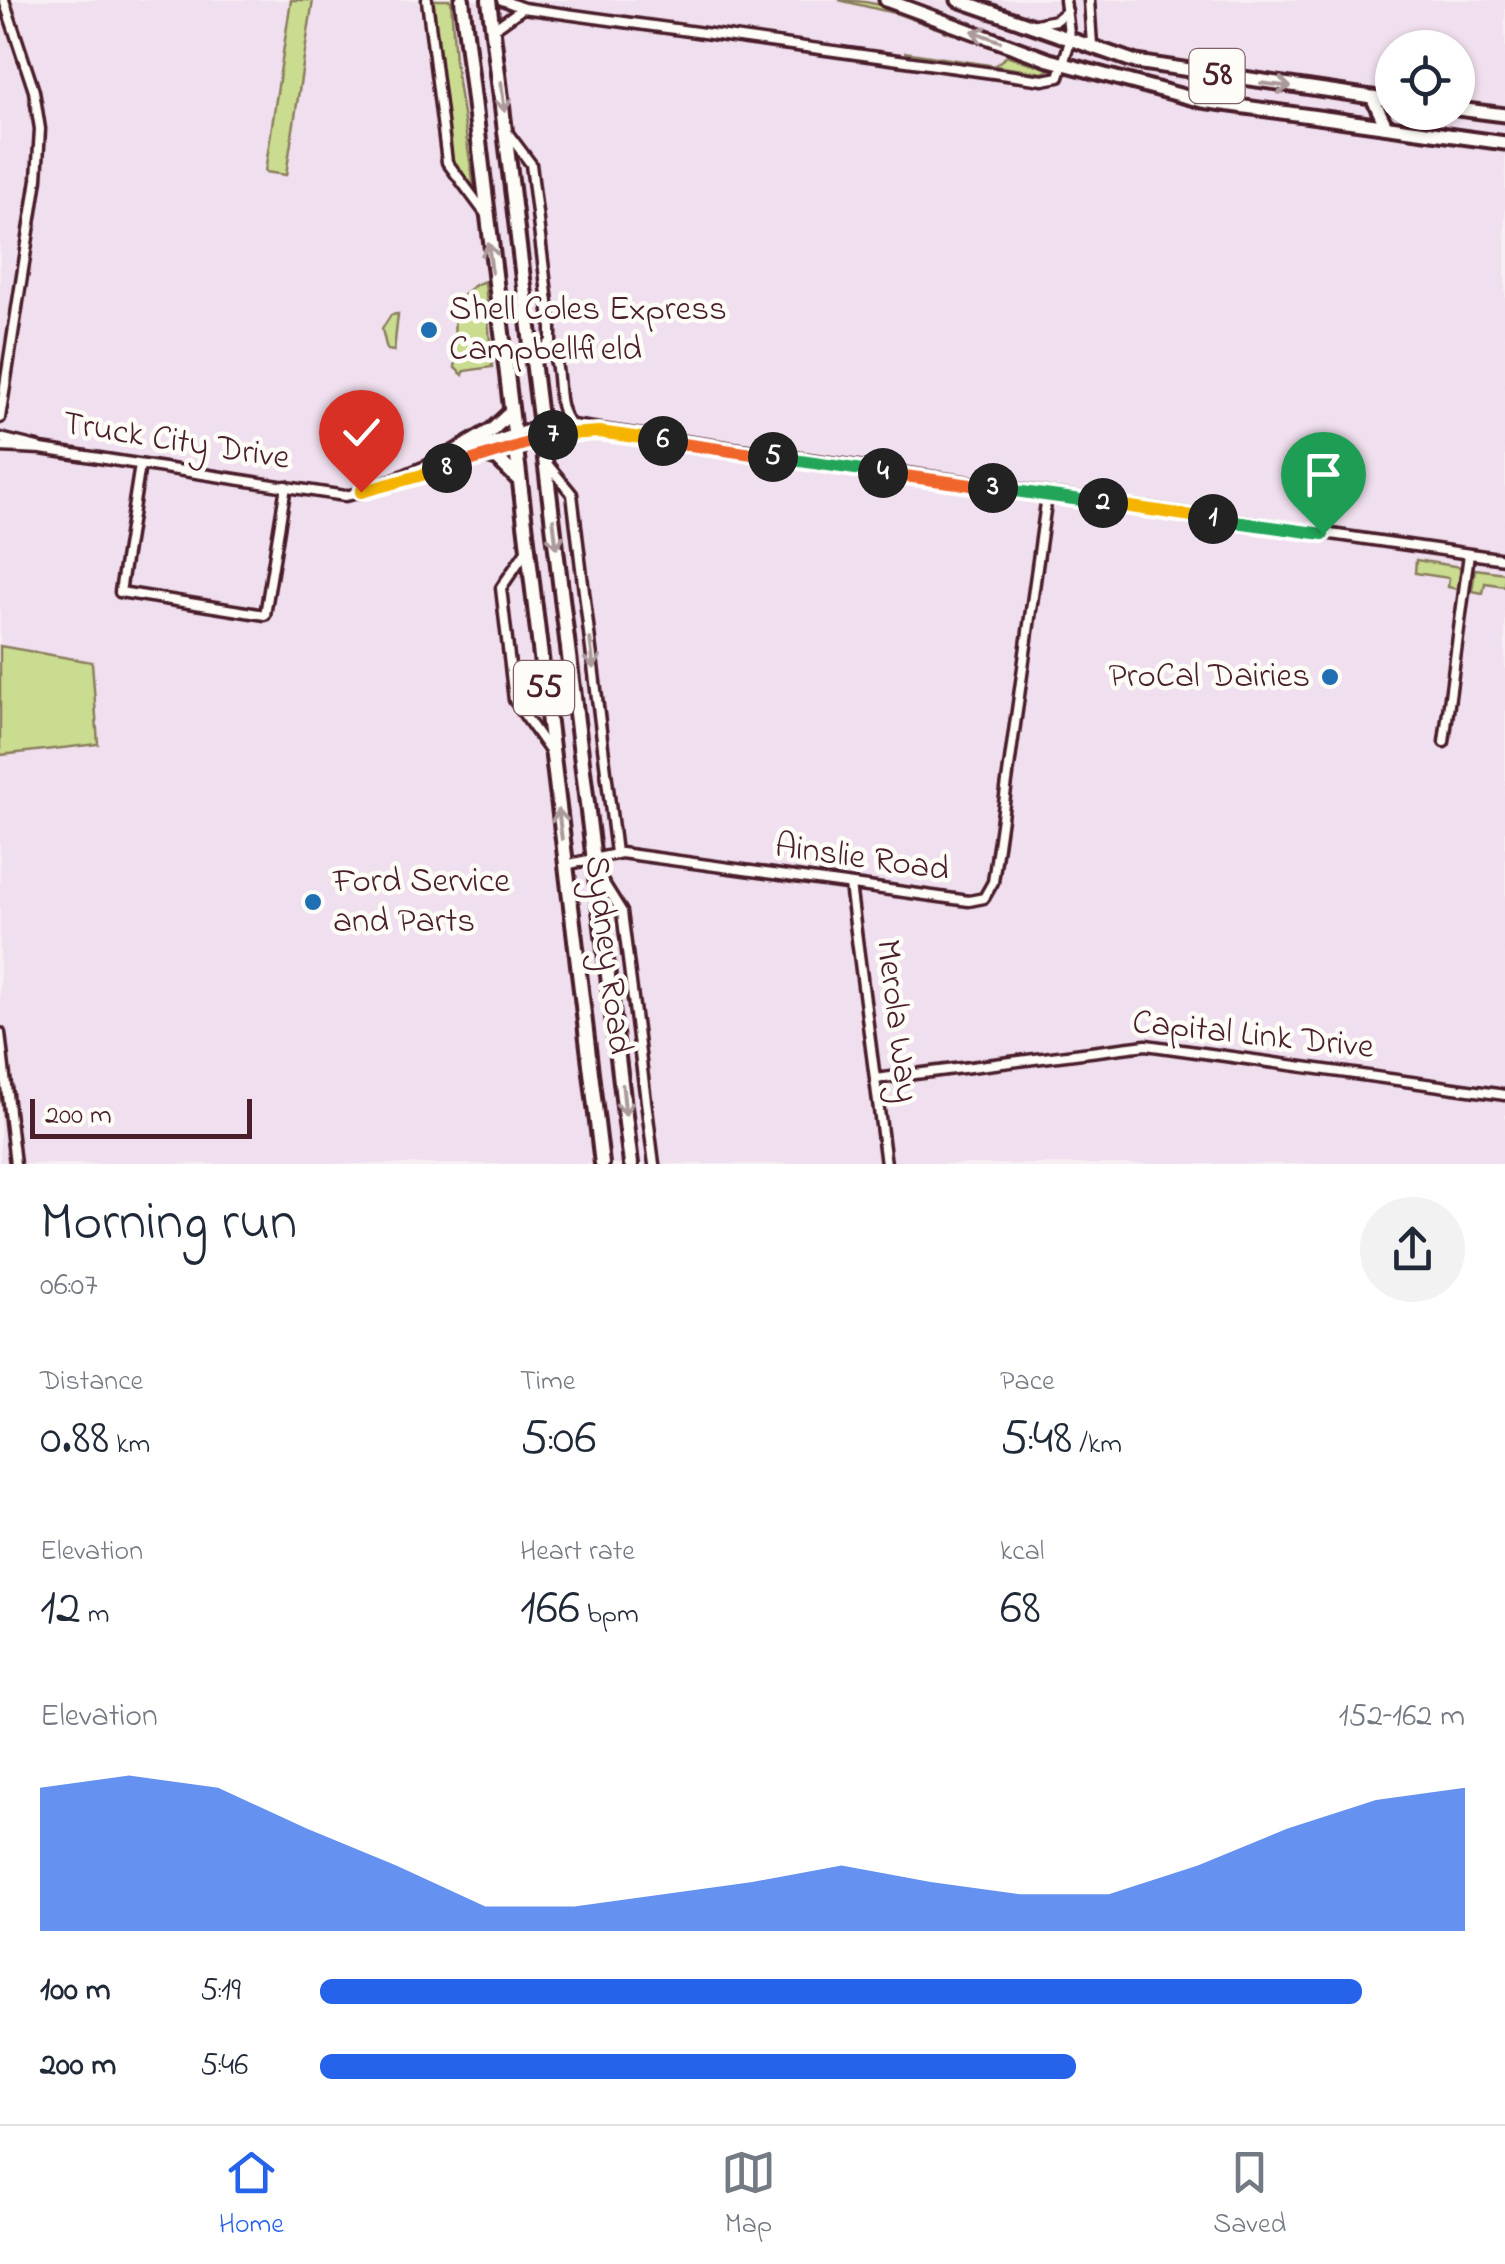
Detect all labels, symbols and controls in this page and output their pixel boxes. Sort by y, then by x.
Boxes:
one-way arrow [971,26,1002,44]
map controls [1375,30,1475,130]
button: locate [1375,30,1475,130]
road number: 58 [1190,49,1244,103]
one-way arrow [1259,76,1292,95]
one-way arrow [494,80,512,112]
one-way arrow [481,243,499,275]
place label: Shell Coles Express Campbellfield [449,285,727,376]
marker: Shell Coles Express Campbellfield [418,319,440,341]
pin [319,390,404,493]
street label: Truck City Drive [59,399,293,485]
icon: check [334,405,389,460]
pin: 7 [528,410,578,460]
text: 7 [547,414,559,455]
pin: 6 [638,416,688,466]
text: 6 [657,420,669,461]
pin: 5 [748,432,798,482]
pin [1281,432,1366,535]
text: 5 [765,436,781,477]
pin: 8 [422,443,472,493]
text: 8 [442,447,452,488]
icon: arrive [1296,447,1351,502]
pin: 4 [858,448,908,498]
text: 4 [877,452,889,493]
pin: 3 [968,463,1018,513]
text: 3 [987,467,999,508]
pin: 2 [1078,478,1128,528]
text: 2 [1096,482,1110,523]
pin: 1 [1188,494,1238,544]
text: 1 [1209,498,1217,539]
one-way arrow [546,517,565,550]
one-way arrow [583,638,601,670]
place label: ProCal Dairies [1109,652,1310,703]
road number: 55 [514,661,574,715]
marker: ProCal Dairies [1319,666,1341,688]
one-way arrow [550,808,569,841]
street label: Ainslie Road [771,822,953,896]
street label: Sydney Road [570,853,644,1057]
place label: Ford Service and Parts [332,857,510,948]
marker: Ford Service and Parts [302,891,324,913]
street label: Merola Way [861,937,931,1105]
street label: Capital Link Drive [1130,998,1377,1074]
one-way arrow [615,1083,634,1115]
scale bar [30,1094,252,1138]
text: 200 m [45,1096,112,1137]
text: Morning run [40,1185,297,1265]
button: share [1360,1197,1465,1302]
text: 06:07 [40,1263,98,1310]
text: Distance [40,1362,143,1403]
text: Time [520,1362,575,1403]
text: Pace [1000,1362,1055,1403]
text: 0.88 [40,1403,109,1476]
text: 5:06 [520,1403,596,1476]
text: 5:48 [1000,1403,1072,1476]
text: km [109,1425,150,1466]
text: /km [1072,1425,1122,1466]
text: Elevation [40,1532,143,1573]
text: Heart rate [520,1532,635,1573]
text: kcal [1000,1532,1045,1573]
text: 12 [40,1573,81,1646]
text: 166 [520,1573,580,1646]
text: 68 [1000,1573,1041,1646]
text: m [81,1595,109,1636]
text: bpm [580,1595,639,1636]
text: Elevation [40,1694,158,1741]
text: 152–162 m [1338,1694,1465,1741]
text: 100 m [40,1968,111,2015]
text: 5:19 [200,1968,241,2015]
text: 200 m [40,2043,116,2090]
text: 5:46 [200,2043,248,2090]
tab: Home [219,2145,284,2246]
tab: Map [721,2145,776,2246]
tab: Saved [1213,2145,1286,2246]

